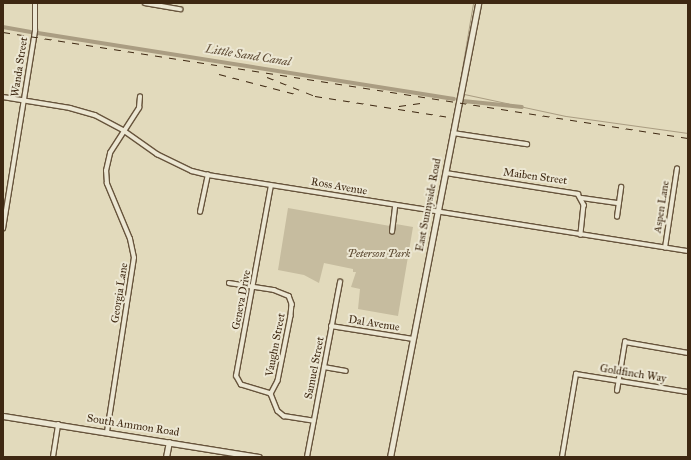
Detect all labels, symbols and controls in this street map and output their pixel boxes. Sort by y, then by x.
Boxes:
street label: Wanda Street [9,36,31,98]
water label: Little Sand Canal [204,42,292,70]
street label: East Sunnyside Road [413,157,445,253]
street label: Maiben Street [502,166,568,188]
street label: Ross Avenue [310,176,368,198]
street label: Aspen Lane [651,180,673,234]
park label: Peterson Park [348,247,410,261]
street label: Georgia Lane [109,262,131,324]
street label: Geneva Drive [230,269,254,331]
street label: Vaughn Street [263,312,289,378]
street label: Dal Avenue [347,313,401,335]
street label: Samuel Street [302,336,328,400]
street label: Goldfinch Way [599,362,667,386]
street label: South Ammon Road [86,412,180,440]

